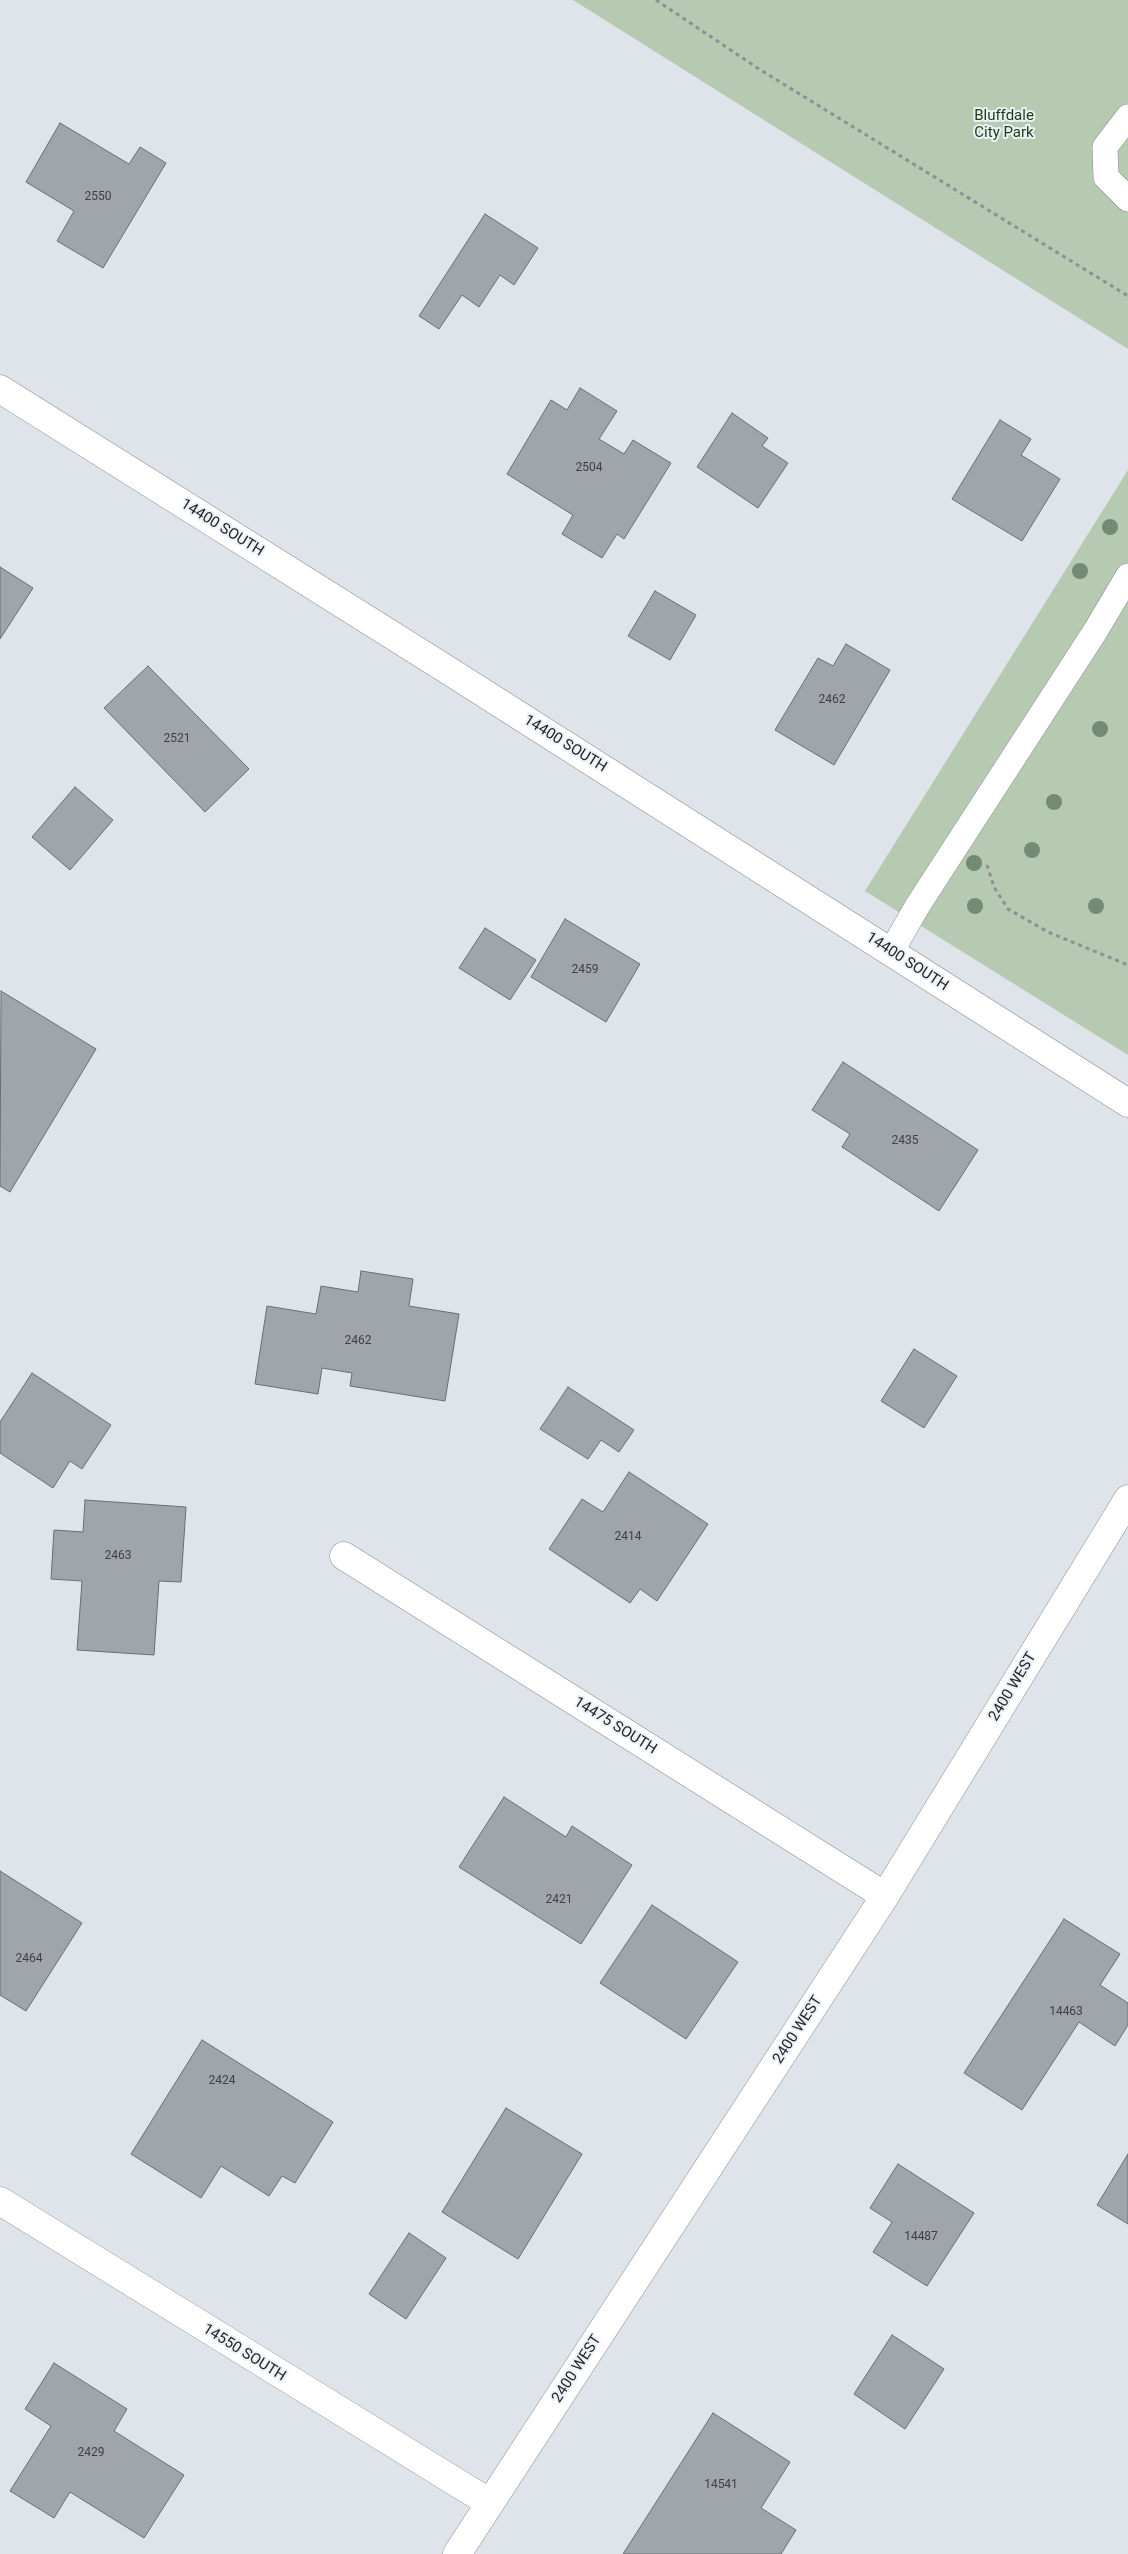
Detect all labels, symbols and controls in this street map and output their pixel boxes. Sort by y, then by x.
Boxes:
park label: Bluffdale City Park [974,107,1034,142]
house number: 2550 [85,190,111,204]
house number: 2504 [576,461,602,475]
street label: 14400 SOUTH [177,495,267,561]
house number: 2462 [819,693,845,707]
street label: 14400 SOUTH [520,711,610,777]
house number: 2521 [164,732,190,746]
street label: 14400 SOUTH [862,929,952,995]
house number: 2459 [572,963,598,977]
house number: 2435 [892,1134,918,1148]
house number: 2462 [345,1334,371,1348]
house number: 2414 [615,1530,641,1544]
house number: 2463 [105,1549,131,1563]
street label: 2400 WEST [985,1649,1041,1725]
street label: 14475 SOUTH [570,1693,660,1759]
house number: 2421 [546,1893,572,1907]
house number: 2464 [16,1952,42,1966]
street label: 2400 WEST [769,1993,827,2067]
house number: 14463 [1049,2005,1083,2019]
house number: 2424 [209,2074,235,2088]
house number: 14487 [904,2230,938,2244]
street label: 14550 SOUTH [199,2320,289,2386]
street label: 2400 WEST [548,2332,606,2406]
house number: 2429 [78,2446,104,2460]
house number: 14541 [704,2478,738,2492]

